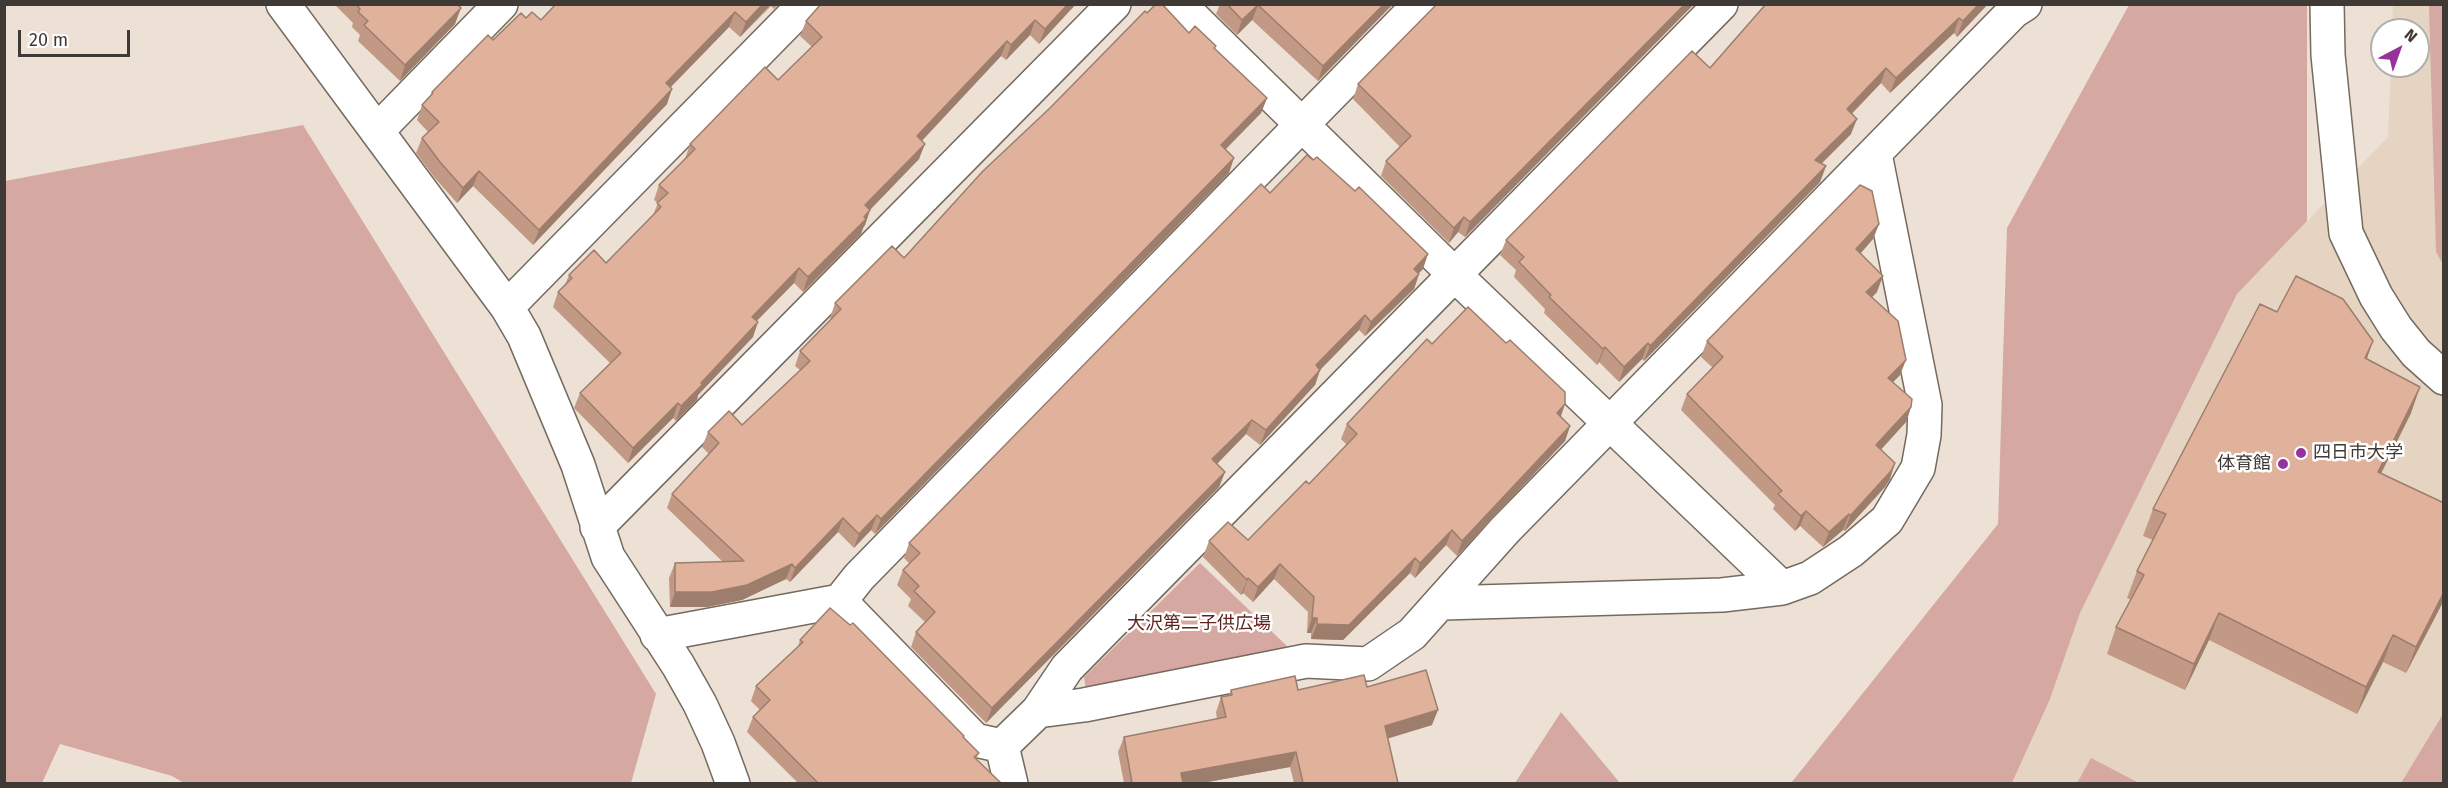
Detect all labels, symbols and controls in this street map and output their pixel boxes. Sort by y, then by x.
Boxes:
scale bar [21,18,134,56]
north arrow [2370,18,2430,78]
text: N [2401,25,2421,46]
text: 20 m [29,29,68,51]
place label: 四日市大学 [2313,442,2403,464]
marker: 四日市大学 [2294,446,2308,460]
place label: 体育館 [2217,453,2271,475]
marker: 体育館 [2276,457,2290,471]
park label: 大沢第二子供広場 [1127,613,1271,635]

